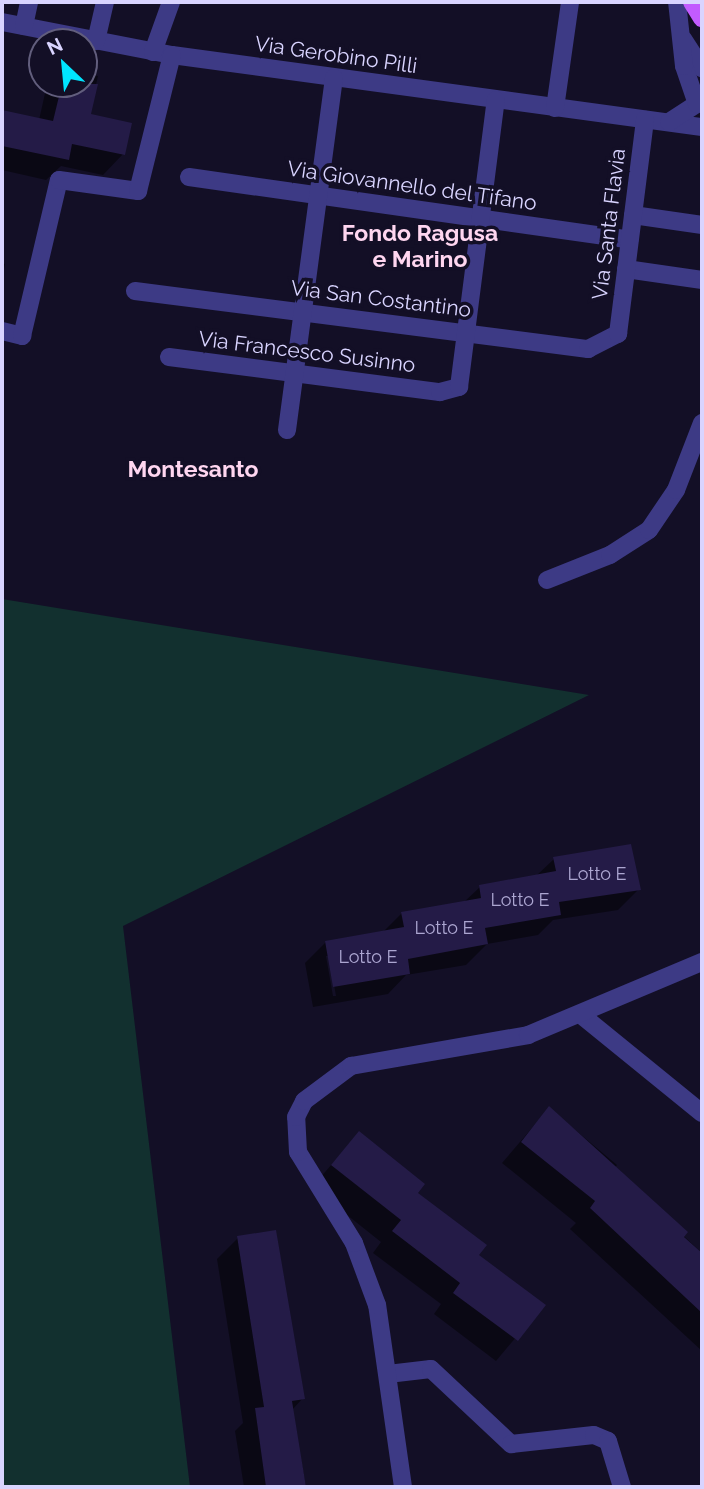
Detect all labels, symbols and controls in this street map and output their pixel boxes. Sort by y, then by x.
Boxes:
north arrow [28,28,98,98]
street label: Via Gerobino Pilli [253,31,419,79]
text: N [43,33,66,59]
street label: Via Santa Flavia [587,147,631,301]
street label: Via Giovannello del Tifano [285,156,539,216]
district label: Fondo Ragusa e Marino [342,219,498,273]
street label: Via San Costantino [289,275,473,323]
street label: Via Francesco Susinno [197,326,417,378]
district label: Montesanto [128,455,258,483]
house number: Lotto E [567,863,627,885]
house number: Lotto E [490,889,550,911]
house number: Lotto E [414,917,474,939]
house number: Lotto E [338,946,398,968]

